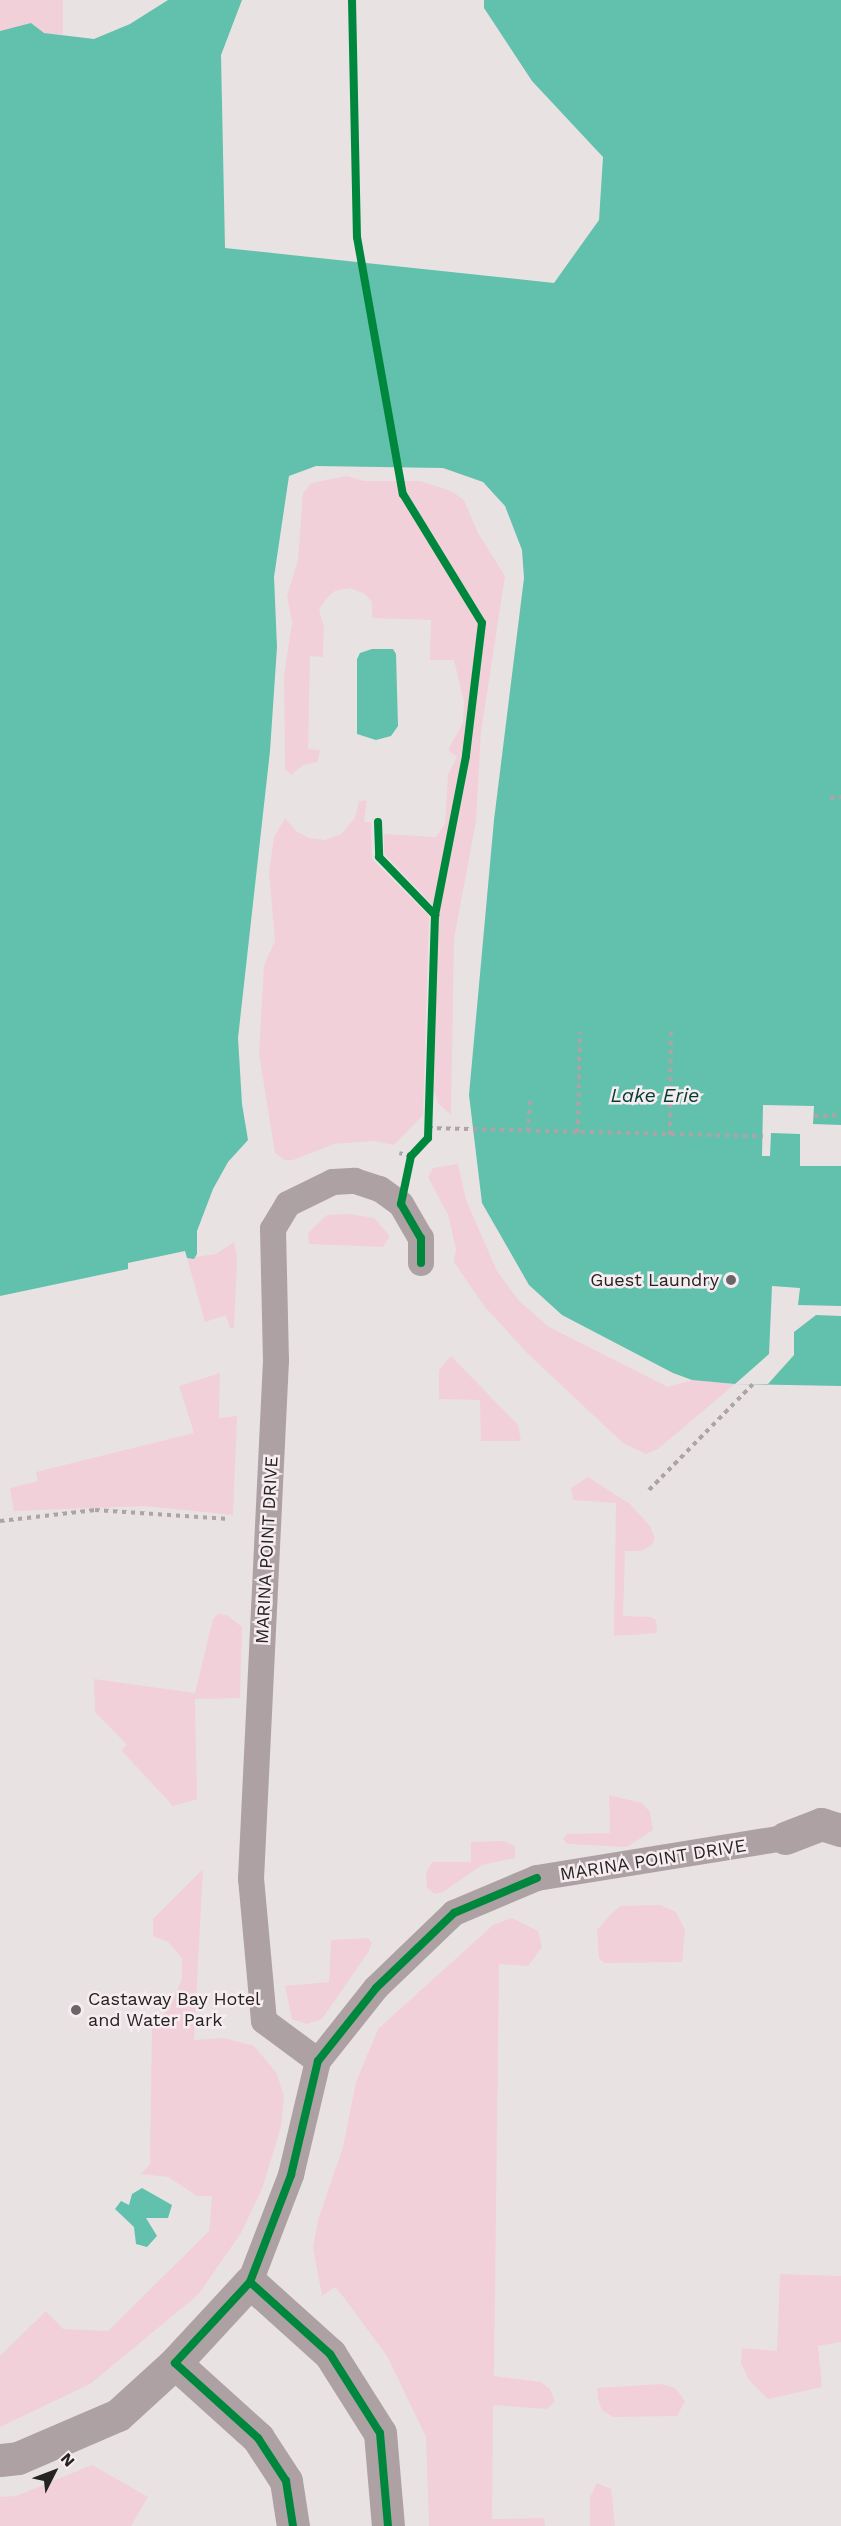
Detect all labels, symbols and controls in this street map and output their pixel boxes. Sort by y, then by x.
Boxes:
water label: Lake Erie [610,1083,700,1107]
place label: Guest Laundry [590,1269,719,1291]
marker: Guest Laundry [724,1273,738,1287]
street label: MARINA POINT DRIVE [251,1455,283,1645]
street label: MARINA POINT DRIVE [558,1835,748,1885]
place label: Castaway Bay Hotel and Water Park [88,1989,261,2032]
marker: Castaway Bay Hotel and Water Park [69,2003,83,2017]
north arrow [24,2442,84,2502]
text: N [57,2449,79,2470]

